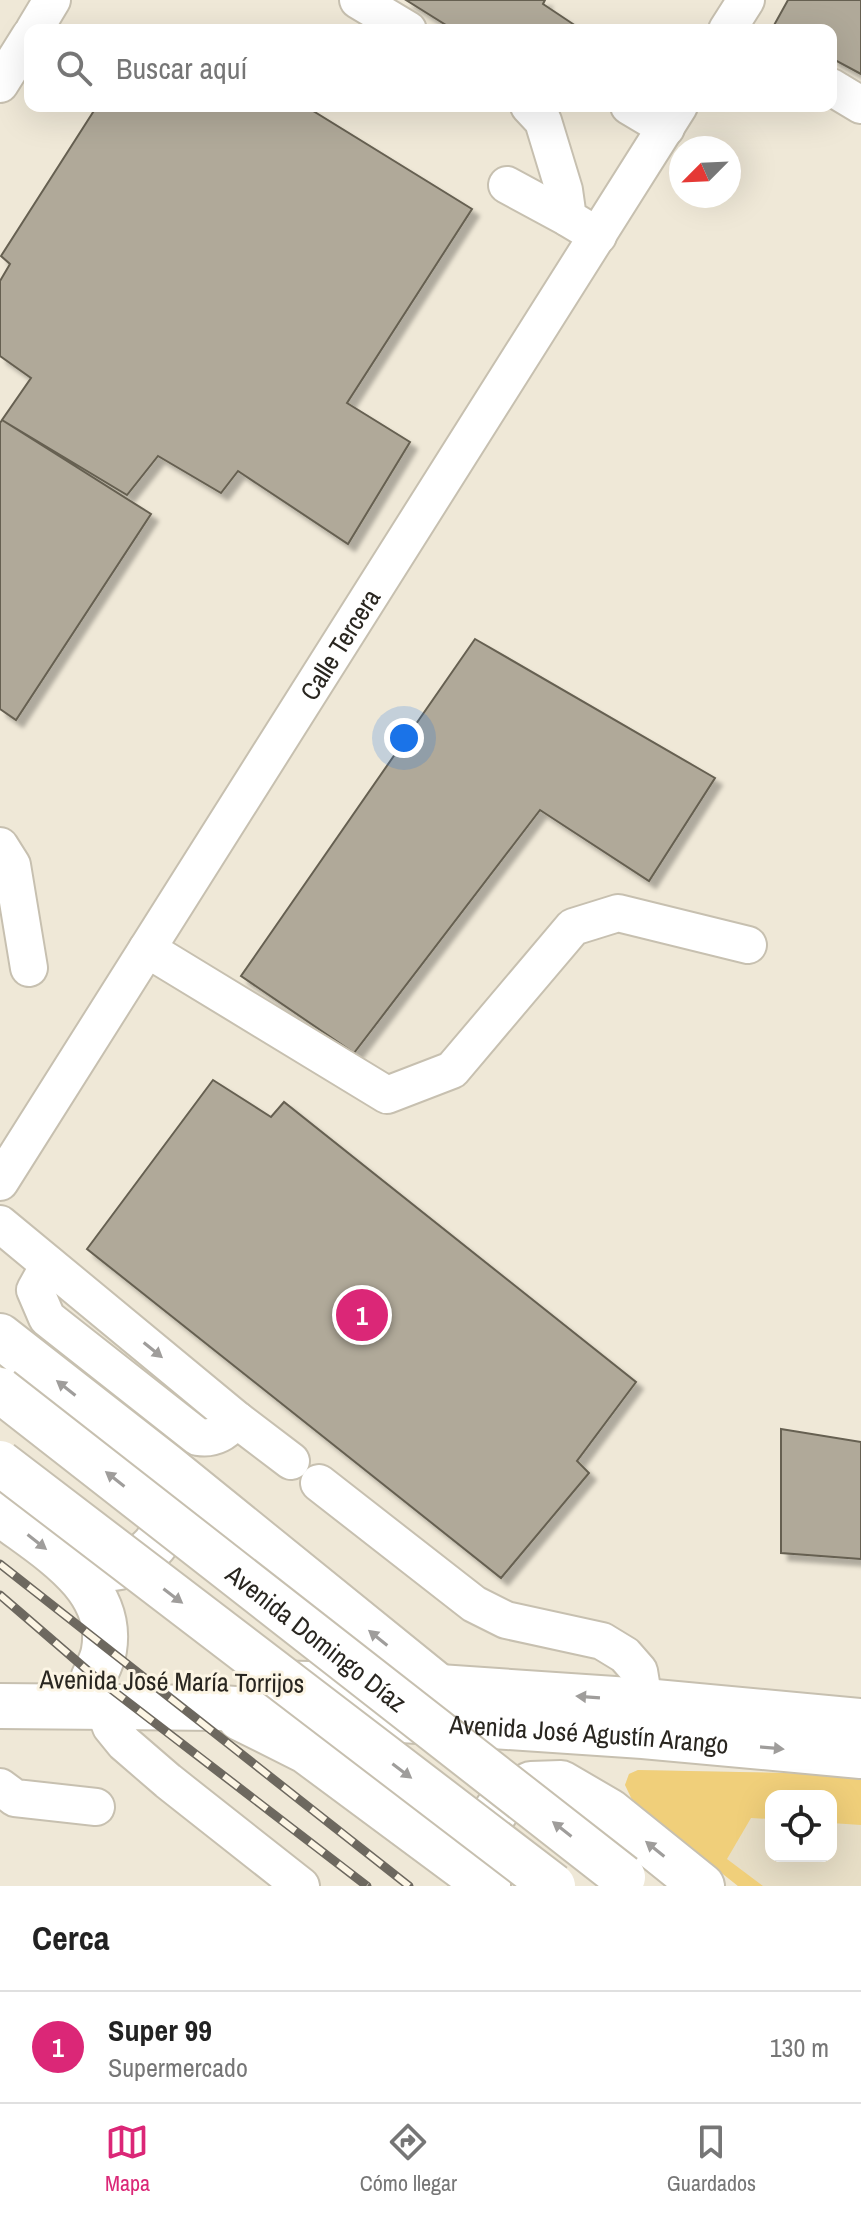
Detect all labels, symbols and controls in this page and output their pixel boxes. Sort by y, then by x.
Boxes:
search box [24,24,837,112]
icon: search [52,46,96,90]
text: Buscar aquí [116,48,247,88]
north arrow [669,136,741,208]
street label: Calle Tercera [291,582,388,706]
your location [384,718,424,758]
pin: 1 [336,1285,388,1345]
one-way arrow [143,1341,163,1358]
one-way arrow [56,1380,76,1396]
one-way arrow [105,1472,125,1488]
one-way arrow [27,1534,47,1550]
street label: Avenida Domingo Díaz [218,1555,414,1719]
one-way arrow [163,1587,183,1603]
one-way arrow [368,1629,389,1646]
street label: Avenida José María Torrijos [38,1661,305,1701]
one-way arrow [575,1690,600,1703]
street label: Avenida José Agustín Arango [448,1706,730,1761]
one-way arrow [760,1742,785,1755]
one-way arrow [391,1762,412,1778]
map controls [765,1790,837,1862]
button: locate [765,1790,837,1862]
one-way arrow [552,1821,572,1838]
one-way arrow [645,1841,665,1857]
text: Cerca [32,1915,110,1961]
text: Super 99 [108,2010,212,2050]
text: 1 [52,2030,64,2065]
text: 130 m [770,2030,829,2065]
text: Supermercado [108,2050,248,2085]
tab: Mapa [105,2120,150,2198]
tab: Cómo llegar [360,2120,457,2198]
tab: Guardados [667,2120,756,2198]

